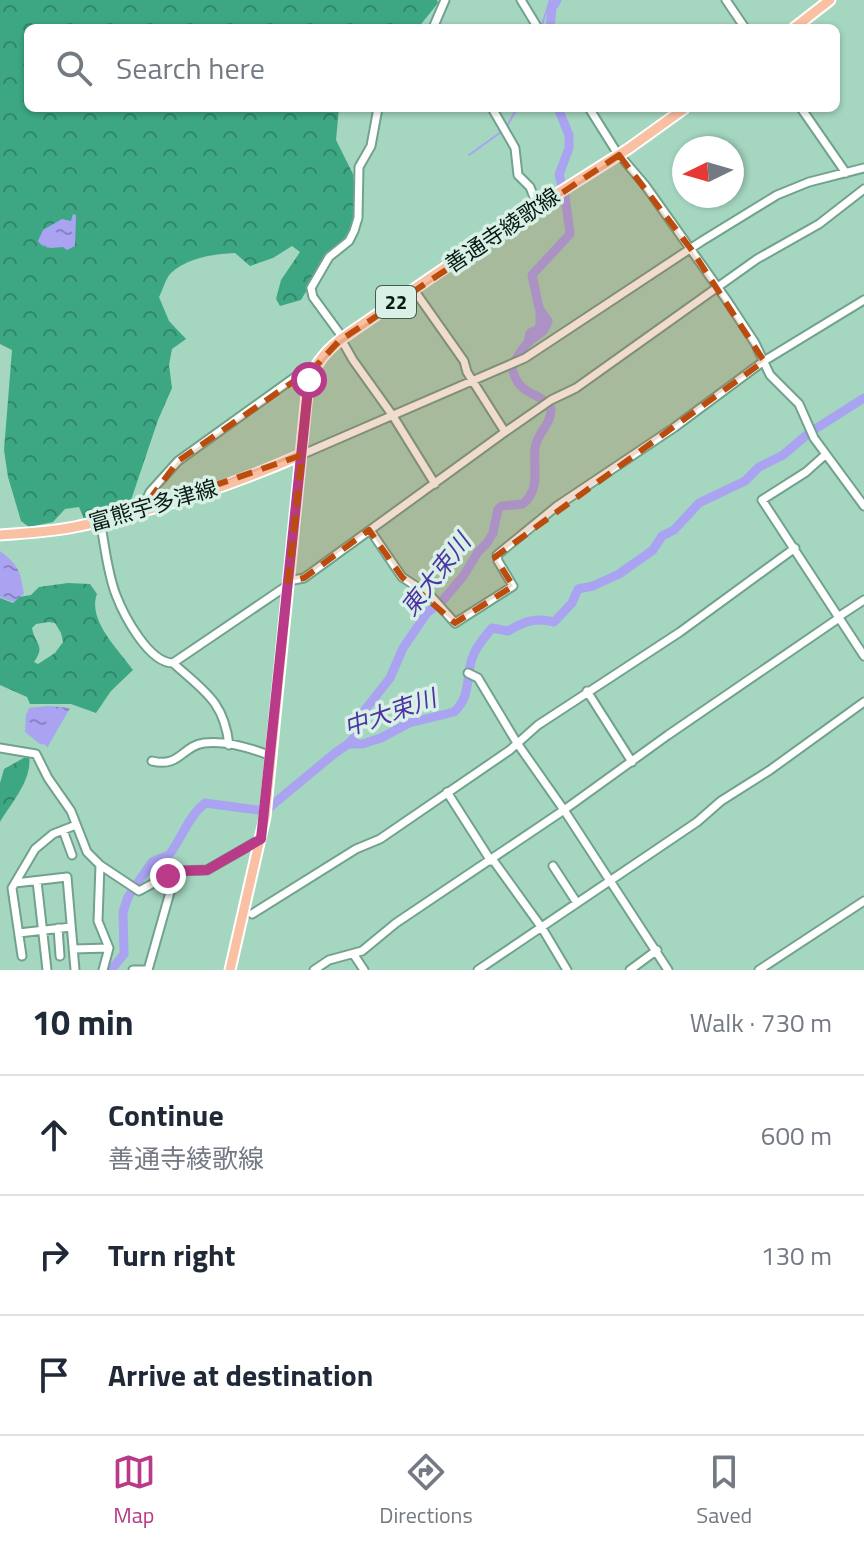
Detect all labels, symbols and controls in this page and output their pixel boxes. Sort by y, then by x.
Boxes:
search box [24,24,840,112]
text: Search here [116,45,265,91]
icon: search [52,46,96,90]
north arrow [672,136,744,208]
street label: 善通寺綾歌線 [438,179,566,281]
road number: 22 [376,286,416,318]
route start [291,362,327,398]
street label: 富熊宇多津線 [85,470,221,540]
water label: 東大束川 [391,523,481,623]
water label: 中大束川 [338,678,444,745]
route end [150,858,186,894]
text: 10 min [32,996,134,1048]
text: Walk · 730 m [690,1003,832,1042]
text: Continue [108,1092,224,1138]
icon: ahead [32,1113,76,1157]
text: 600 m [761,1116,832,1155]
text: 善通寺綾歌線 [108,1139,264,1178]
text: Turn right [108,1232,236,1278]
icon: right [32,1233,76,1277]
text: 130 m [761,1236,832,1275]
text: Arrive at destination [108,1352,373,1398]
icon: arrive [32,1353,76,1397]
tab: Map [112,1450,156,1532]
tab: Directions [379,1450,473,1532]
tab: Saved [696,1450,752,1532]

